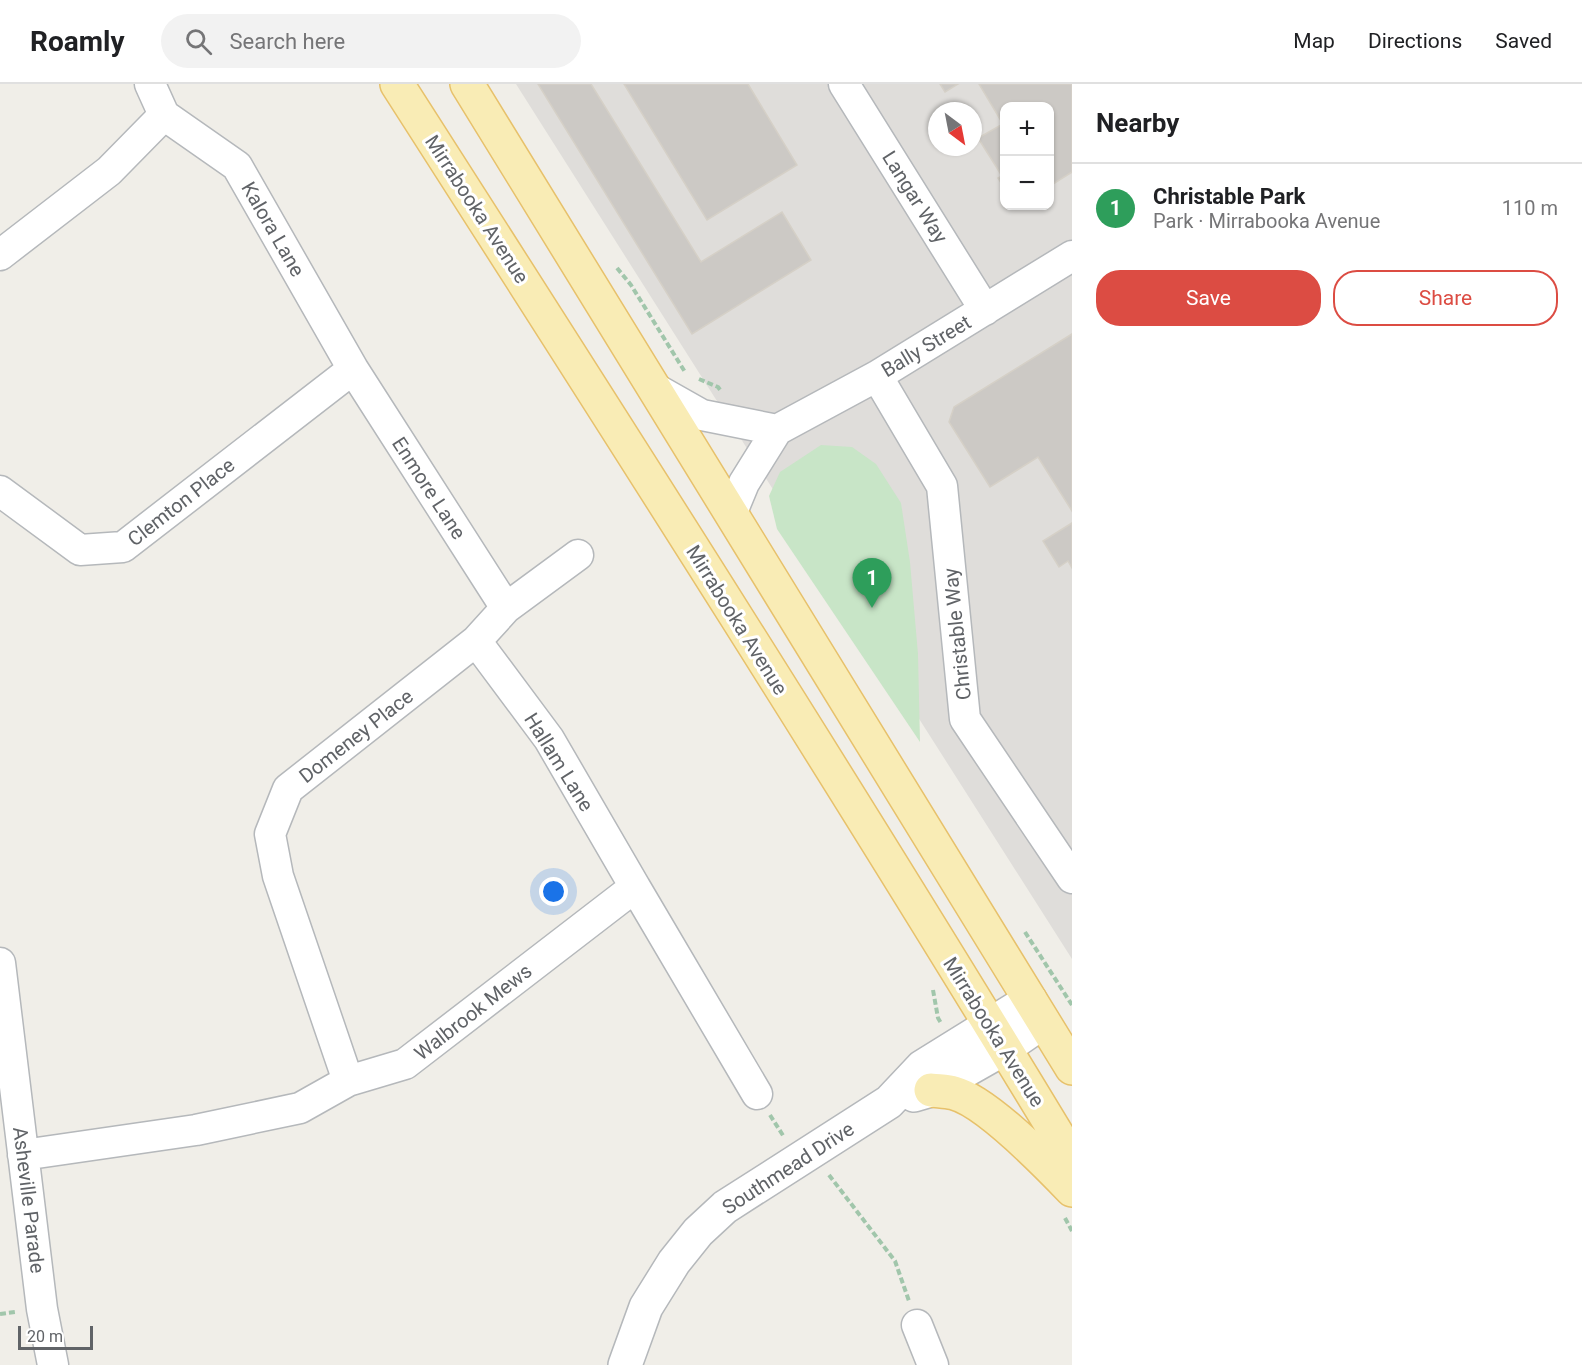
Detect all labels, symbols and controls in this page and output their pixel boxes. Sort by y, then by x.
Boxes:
search box [161,14,581,68]
text: Roamly [30,25,125,58]
icon: search [182,25,215,58]
text: Search here [230,29,345,54]
text: Map [1293,29,1335,53]
text: Directions [1368,29,1462,53]
text: Saved [1495,29,1552,53]
north arrow [928,102,982,156]
map controls [1000,102,1054,210]
button: + [1000,102,1054,156]
text: Nearby [1096,108,1179,138]
street label: Mirrabooka Avenue [420,130,534,288]
street label: Langar Way [877,146,953,248]
button: − [1000,156,1054,210]
street label: Kalora Lane [236,177,310,281]
text: Christable Park [1153,184,1305,209]
text: 1 [1110,196,1121,220]
text: 110 m [1502,196,1558,220]
text: Park · Mirrabooka Avenue [1153,209,1380,233]
button: Save [1096,270,1321,326]
button: Share [1333,270,1558,326]
street label: Bally Street [877,310,975,382]
street label: Enmore Lane [387,432,471,544]
street label: Clemton Place [123,453,239,551]
street label: Mirrabooka Avenue [681,541,793,699]
pin: 1 [852,558,892,608]
street label: Christable Way [938,566,976,701]
street label: Domeney Place [294,684,418,788]
street label: Hallam Lane [519,708,599,816]
your location [539,877,568,906]
street label: Mirrabooka Avenue [938,953,1050,1111]
street label: Walbrook Mews [410,959,536,1065]
street label: Southmead Drive [718,1117,858,1219]
street label: Asheville Parade [8,1125,50,1275]
scale bar [18,1323,93,1350]
text: 20 m [27,1327,63,1346]

